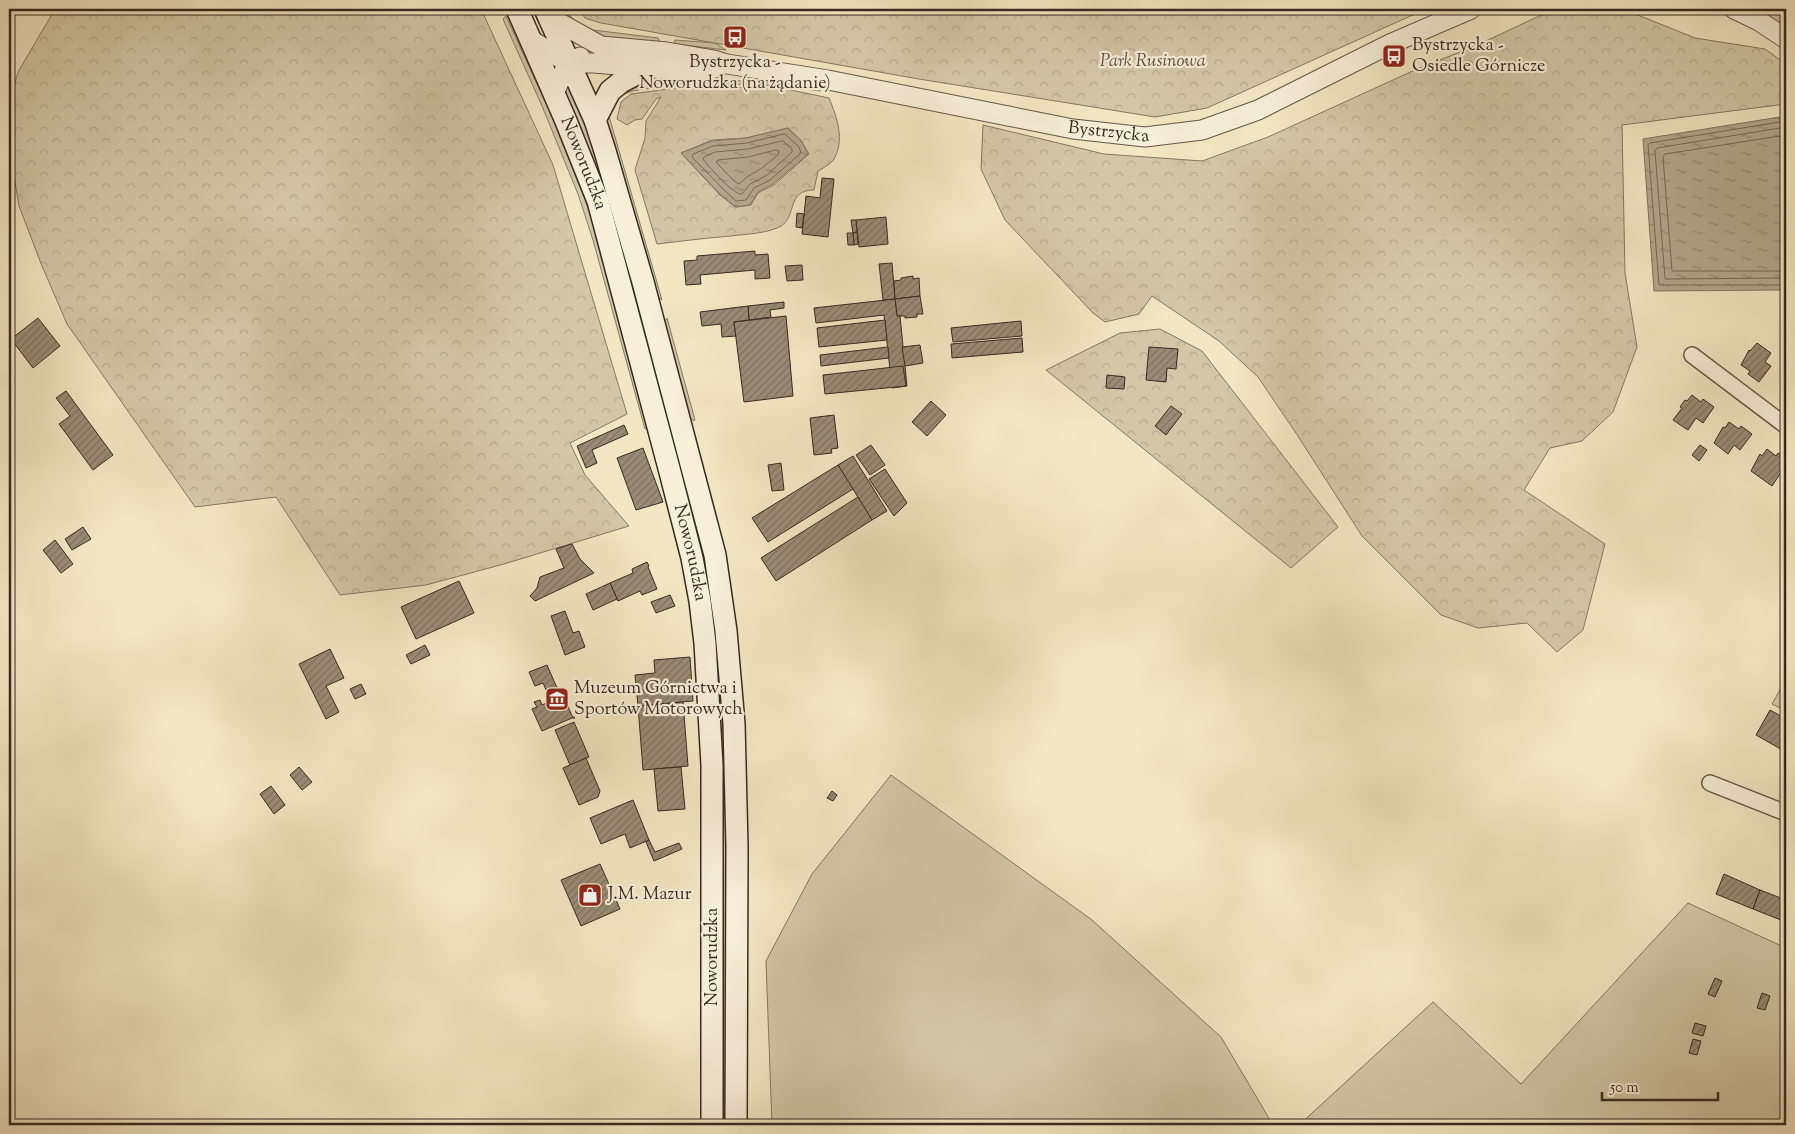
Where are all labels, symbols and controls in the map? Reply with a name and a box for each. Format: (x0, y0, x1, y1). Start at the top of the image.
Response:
bus stop icon: Bystrzycka - Noworudzka (na żądanie) (722, 24, 748, 50)
place label: Bystrzycka - Osiedle Górnicze (1412, 33, 1545, 80)
bus stop icon: Bystrzycka - Osiedle Górnicze (1381, 43, 1407, 69)
park label: Park Rusinowa (1100, 49, 1206, 75)
place label: Bystrzycka - Noworudzka (na żądanie) (639, 50, 831, 97)
street label: Noworudzka (553, 113, 613, 213)
street label: Bystrzycka (1066, 116, 1151, 150)
street label: Noworudzka (666, 502, 713, 603)
place label: Muzeum Górnictwa i Sportów Motorowych (574, 676, 743, 723)
museum icon: Muzeum Górnictwa i Sportów Motorowych (544, 686, 570, 712)
shop icon: J.M. Mazur (577, 882, 603, 908)
place label: J.M. Mazur (607, 882, 692, 908)
street label: Noworudzka (700, 908, 726, 1006)
scale bar (1602, 1069, 1719, 1101)
text: 50 m (1609, 1078, 1639, 1099)

